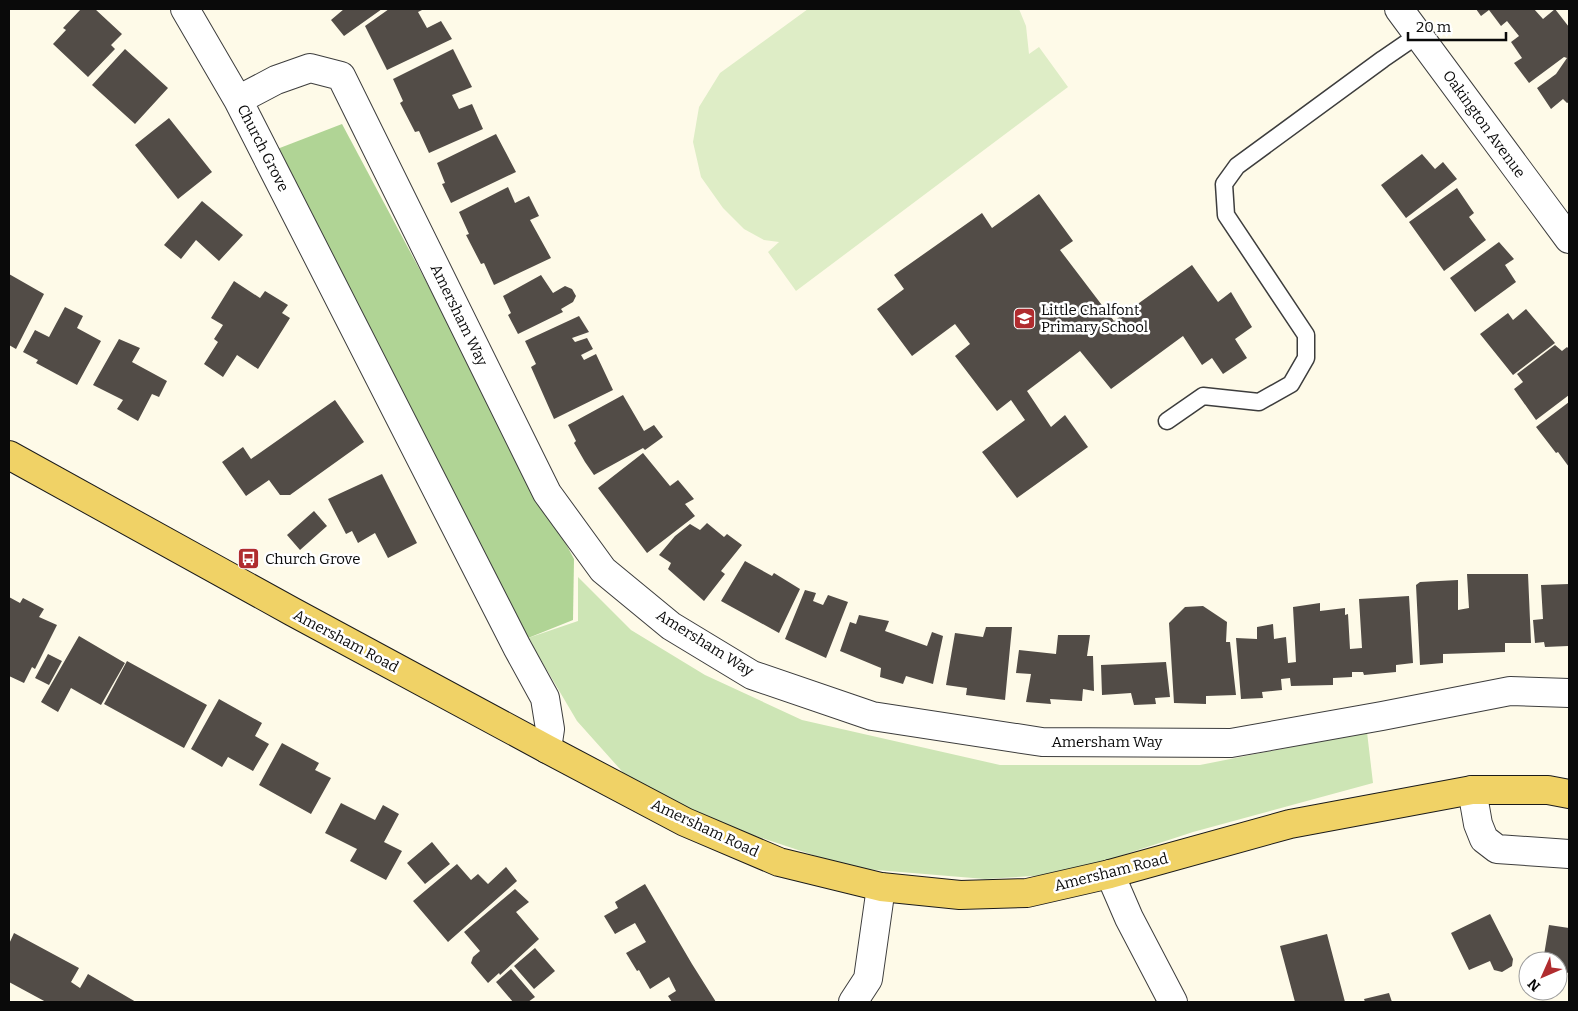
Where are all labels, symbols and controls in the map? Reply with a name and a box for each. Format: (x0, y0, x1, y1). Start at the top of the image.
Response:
scale bar (1408, 10, 1506, 42)
text: 20 m (1416, 18, 1452, 36)
street label: Oakington Avenue (1439, 67, 1529, 181)
street label: Church Grove (233, 101, 293, 195)
street label: Amersham Way (427, 261, 491, 369)
place label: Little Chalfont Primary School (1041, 301, 1148, 336)
school or university icon: Little Chalfont Primary School (1013, 307, 1037, 331)
bus stop icon: Church Grove (237, 547, 261, 571)
place label: Church Grove (265, 550, 360, 568)
street label: Amersham Road (290, 606, 402, 676)
street label: Amersham Way (653, 606, 757, 680)
street label: Amersham Way (1051, 733, 1163, 751)
street label: Amersham Road (648, 795, 762, 861)
street label: Amersham Road (1052, 849, 1170, 895)
north arrow (1518, 951, 1568, 1001)
text: N (1524, 975, 1544, 995)

